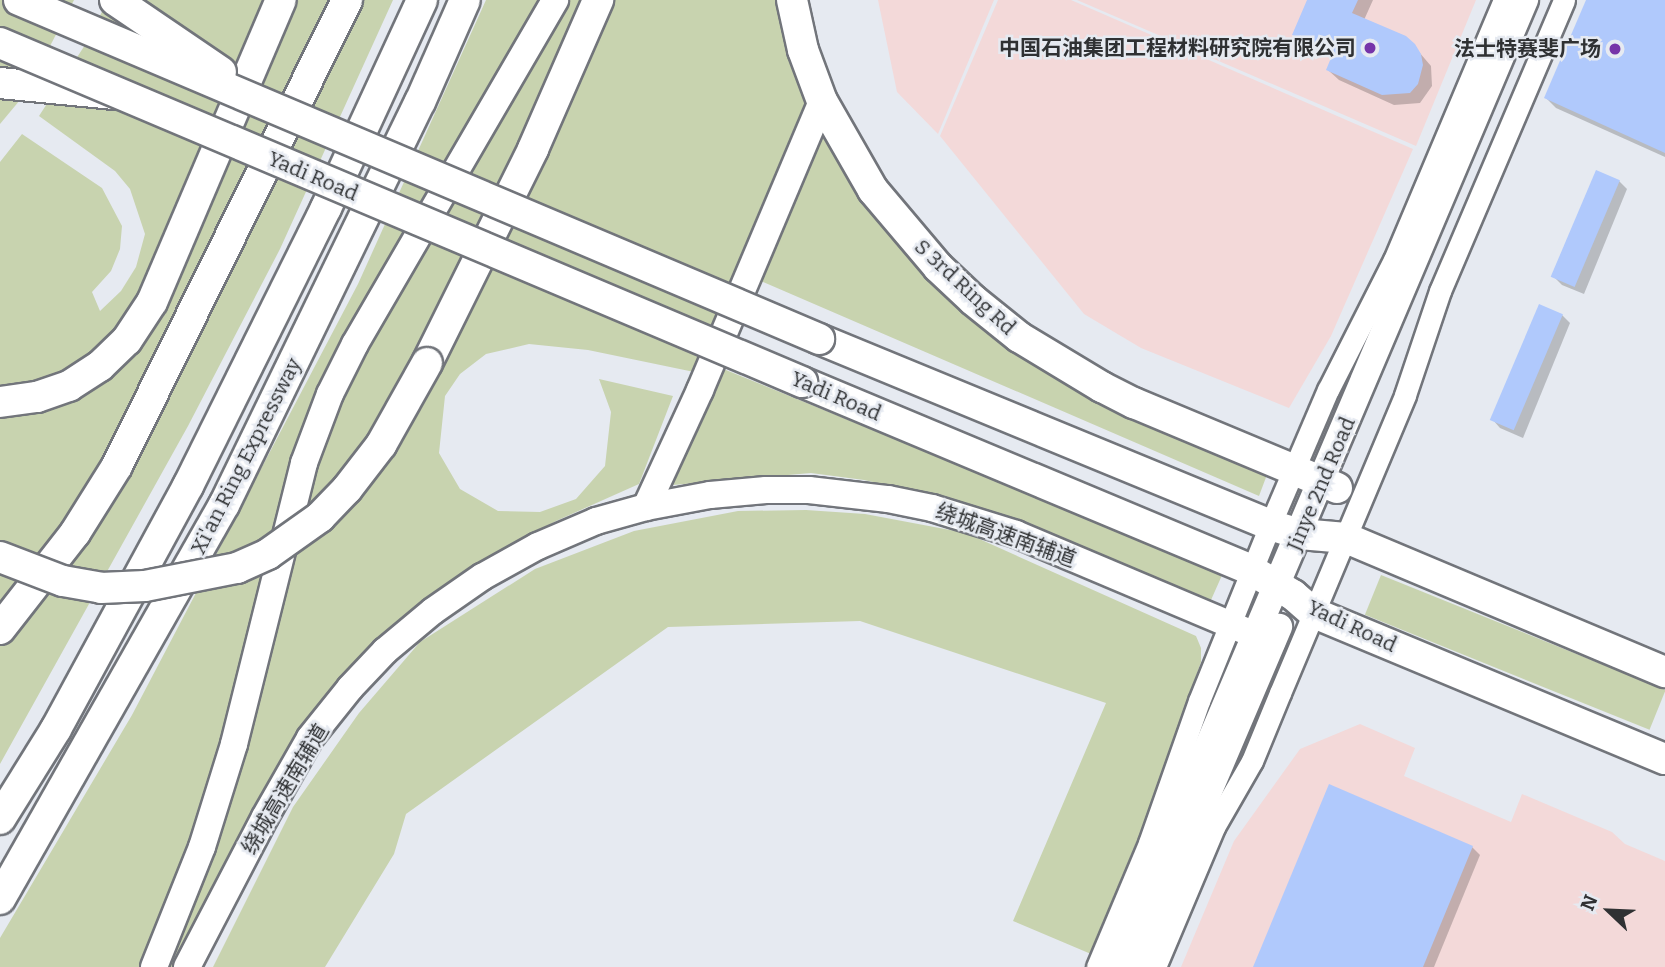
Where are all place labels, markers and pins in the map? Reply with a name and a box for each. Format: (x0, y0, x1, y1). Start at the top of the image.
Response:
place label: 中国石油集团工程材料研究院有限公司 (999, 35, 1356, 61)
place label: 法士特赛斐广场 (1454, 36, 1601, 62)
marker: 中国石油集团工程材料研究院有限公司 (1362, 40, 1378, 56)
marker: 法士特赛斐广场 (1607, 41, 1623, 57)

